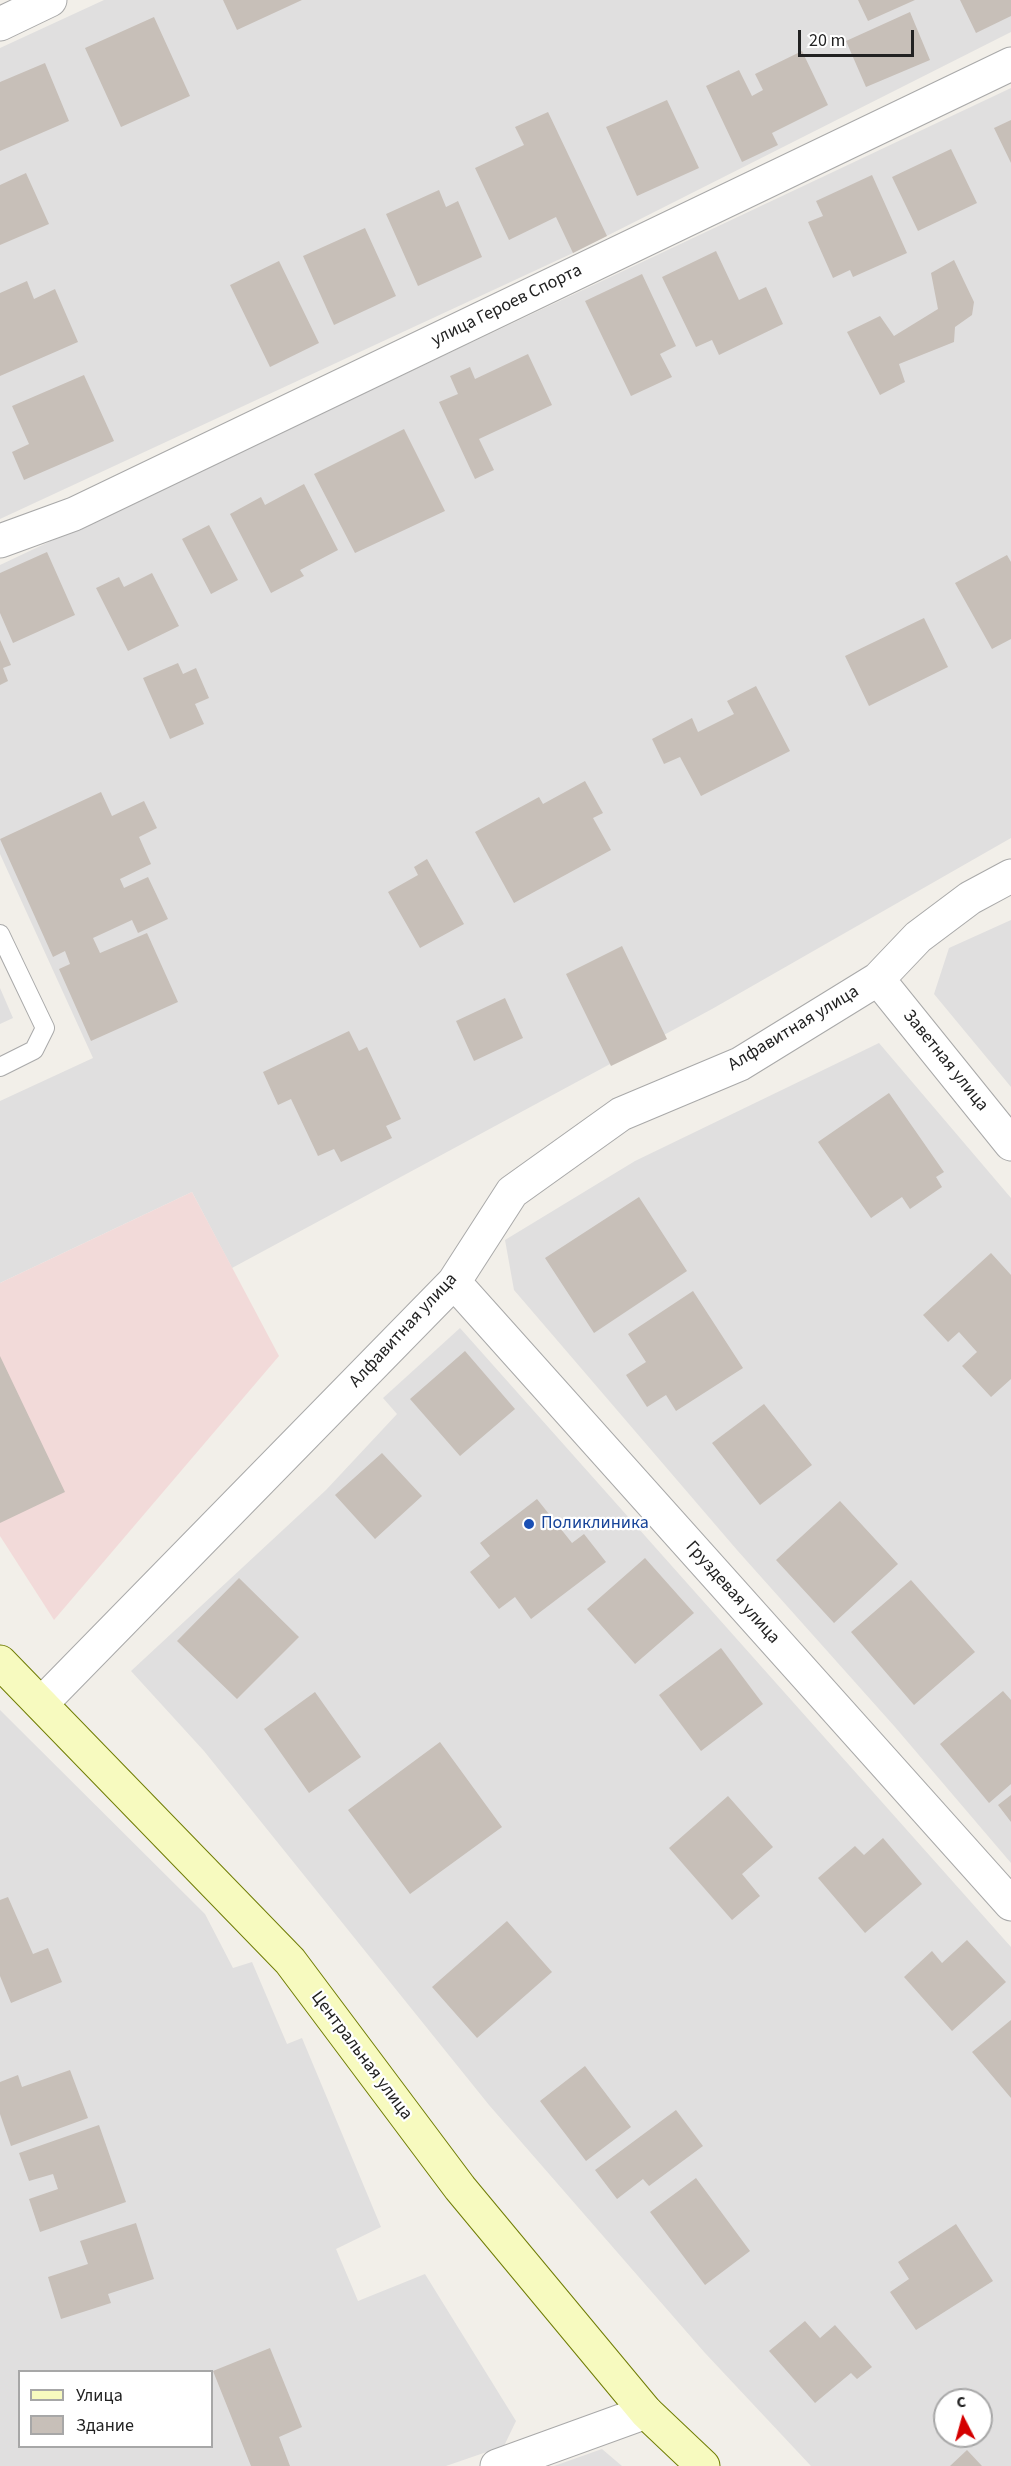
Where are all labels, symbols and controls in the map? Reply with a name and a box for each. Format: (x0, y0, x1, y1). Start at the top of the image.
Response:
scale bar (801, 18, 916, 56)
text: 20 m (809, 28, 845, 53)
street label: улица Героев Спорта (428, 260, 586, 352)
street label: Алфавитная улица (725, 981, 863, 1077)
street label: Заветная улица (897, 1006, 993, 1116)
street label: Алфавитная улица (345, 1269, 463, 1393)
place label: Поликлиника (541, 1513, 649, 1535)
marker: Поликлиника (522, 1517, 536, 1531)
street label: Груздевая улица (680, 1537, 784, 1649)
street label: Центральная улица (306, 1987, 416, 2125)
legend (18, 2370, 213, 2448)
text: Улица (76, 2383, 123, 2408)
north arrow (933, 2388, 993, 2448)
text: С (956, 2391, 967, 2414)
text: Здание (76, 2413, 134, 2438)

